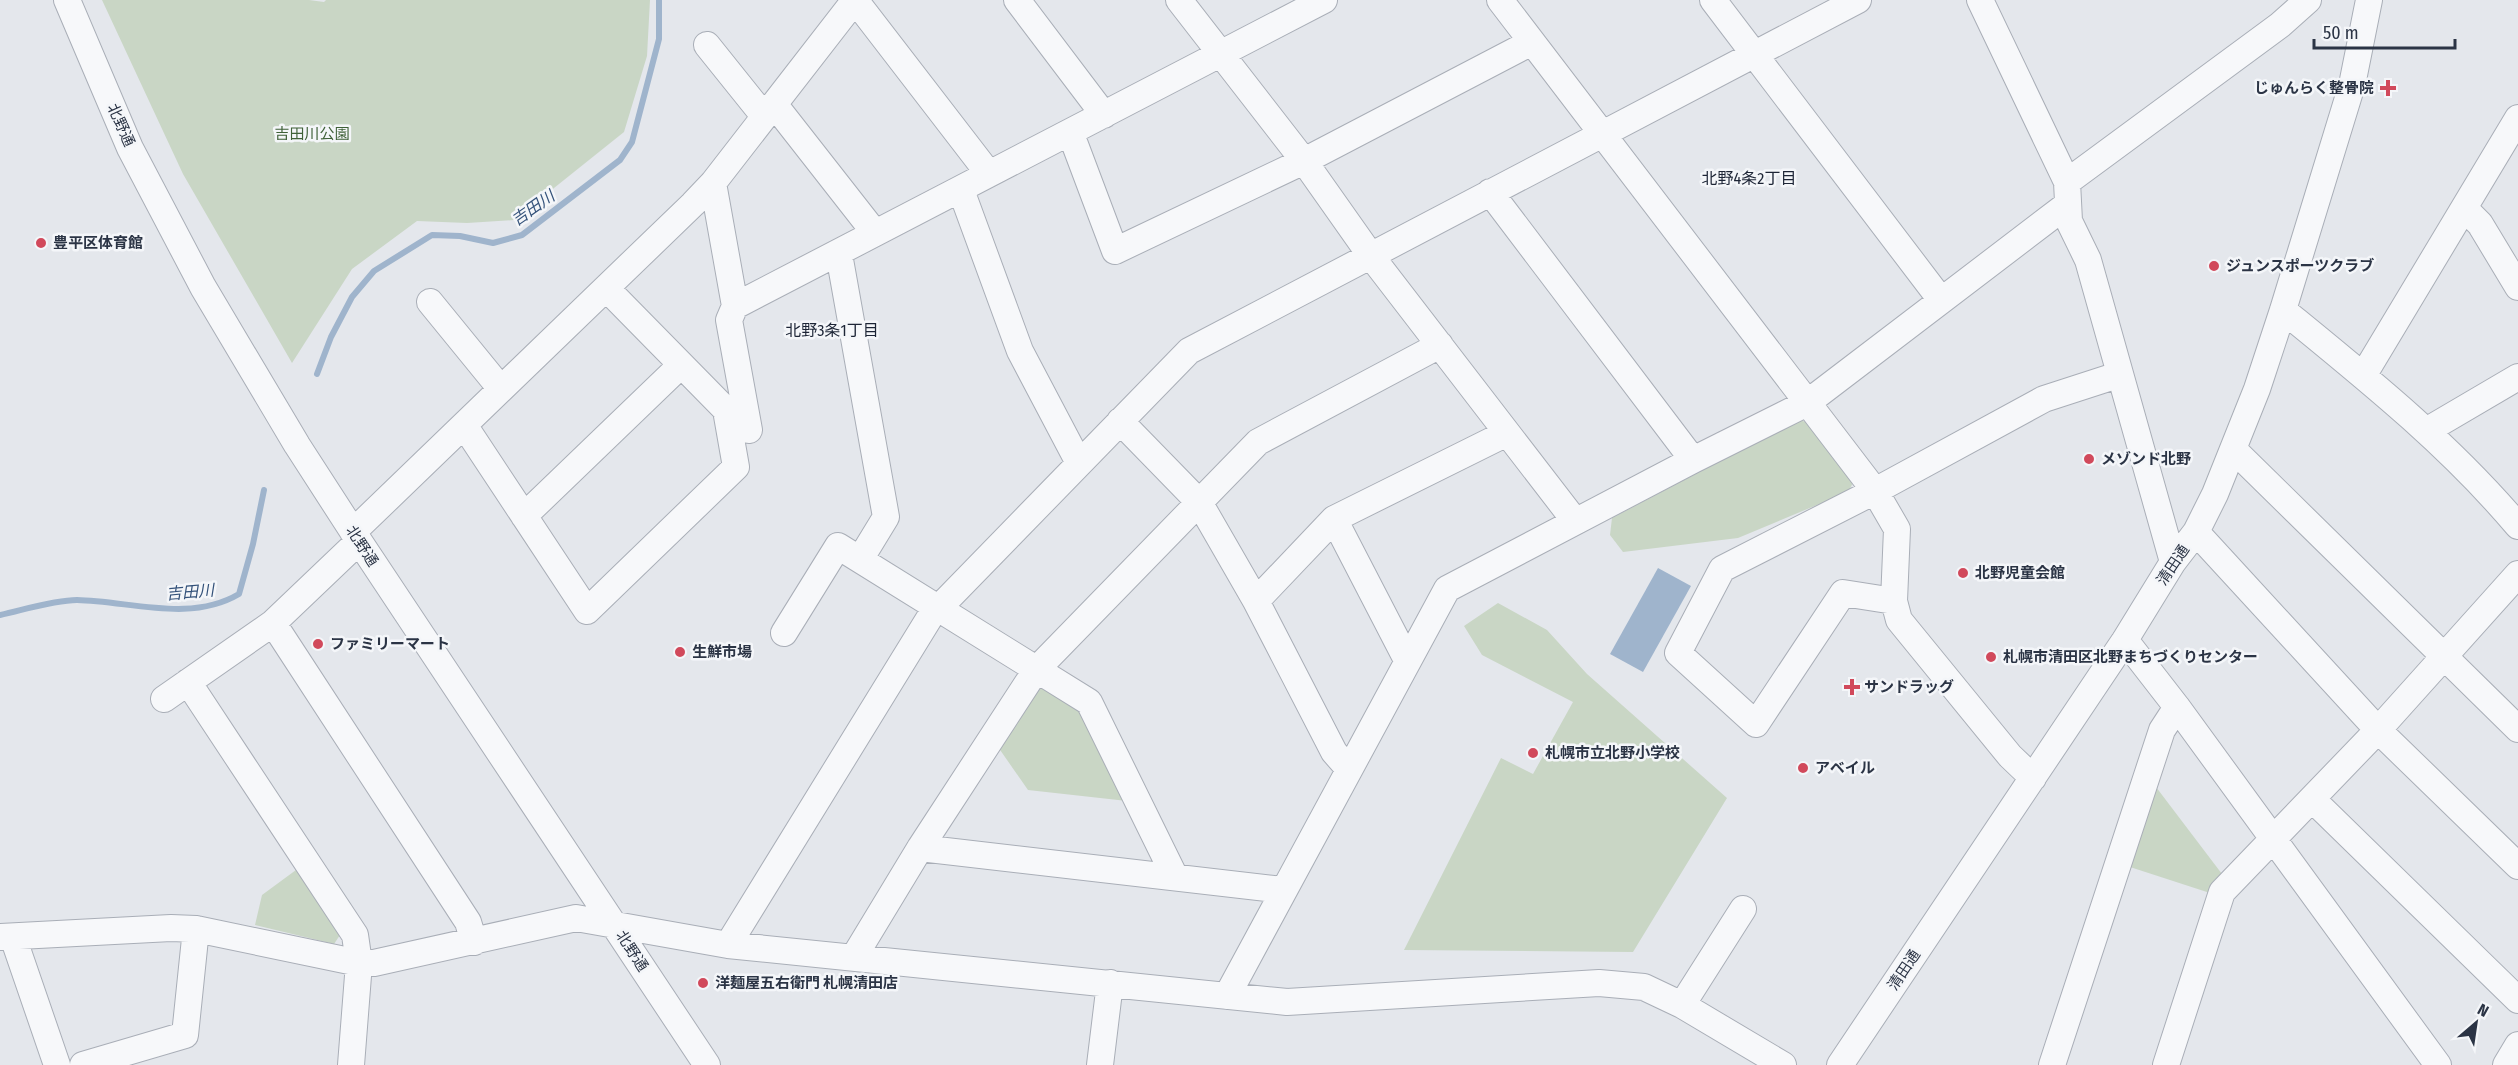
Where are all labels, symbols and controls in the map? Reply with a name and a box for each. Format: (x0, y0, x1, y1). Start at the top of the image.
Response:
scale bar (2314, 12, 2455, 50)
text: 50 m (2323, 22, 2359, 44)
place label: じゅんらく整骨院 (2254, 79, 2374, 97)
marker: じゅんらく整骨院 (2379, 79, 2397, 97)
street label: 北野通 (104, 101, 138, 149)
park label: 吉田川公園 (274, 125, 350, 143)
district label: 北野4条2丁目 (1702, 169, 1796, 188)
water label: 吉田川 (508, 185, 560, 230)
place label: 豊平区体育館 (53, 234, 143, 252)
marker: 豊平区体育館 (34, 236, 48, 250)
place label: ジュンスポーツクラブ (2226, 257, 2374, 275)
marker: ジュンスポーツクラブ (2207, 259, 2221, 273)
district label: 北野3条1丁目 (785, 321, 879, 340)
place label: メゾンド北野 (2101, 450, 2191, 468)
marker: メゾンド北野 (2082, 452, 2096, 466)
street label: 北野通 (342, 522, 382, 570)
street label: 清田通 (2153, 541, 2193, 589)
place label: 北野児童会館 (1975, 564, 2065, 582)
marker: 北野児童会館 (1956, 566, 1970, 580)
water label: 吉田川 (165, 580, 217, 604)
place label: ファミリーマート (330, 635, 450, 653)
marker: ファミリーマート (311, 637, 325, 651)
place label: 生鮮市場 (692, 643, 752, 661)
marker: 生鮮市場 (673, 645, 687, 659)
place label: 札幌市清田区北野まちづくりセンター (2003, 648, 2258, 666)
marker: 札幌市清田区北野まちづくりセンター (1984, 650, 1998, 664)
place label: サンドラッグ (1864, 678, 1954, 696)
marker: サンドラッグ (1845, 680, 1859, 694)
place label: 札幌市立北野小学校 (1545, 744, 1680, 762)
marker: 札幌市立北野小学校 (1526, 746, 1540, 760)
place label: アベイル (1815, 759, 1875, 777)
marker: アベイル (1796, 761, 1810, 775)
street label: 北野通 (612, 927, 652, 975)
street label: 清田通 (1884, 946, 1924, 994)
place label: 洋麺屋五右衛門 札幌清田店 (715, 974, 898, 992)
marker: 洋麺屋五右衛門 札幌清田店 (696, 976, 710, 990)
north arrow (2446, 993, 2506, 1053)
text: N (2474, 1000, 2492, 1021)

